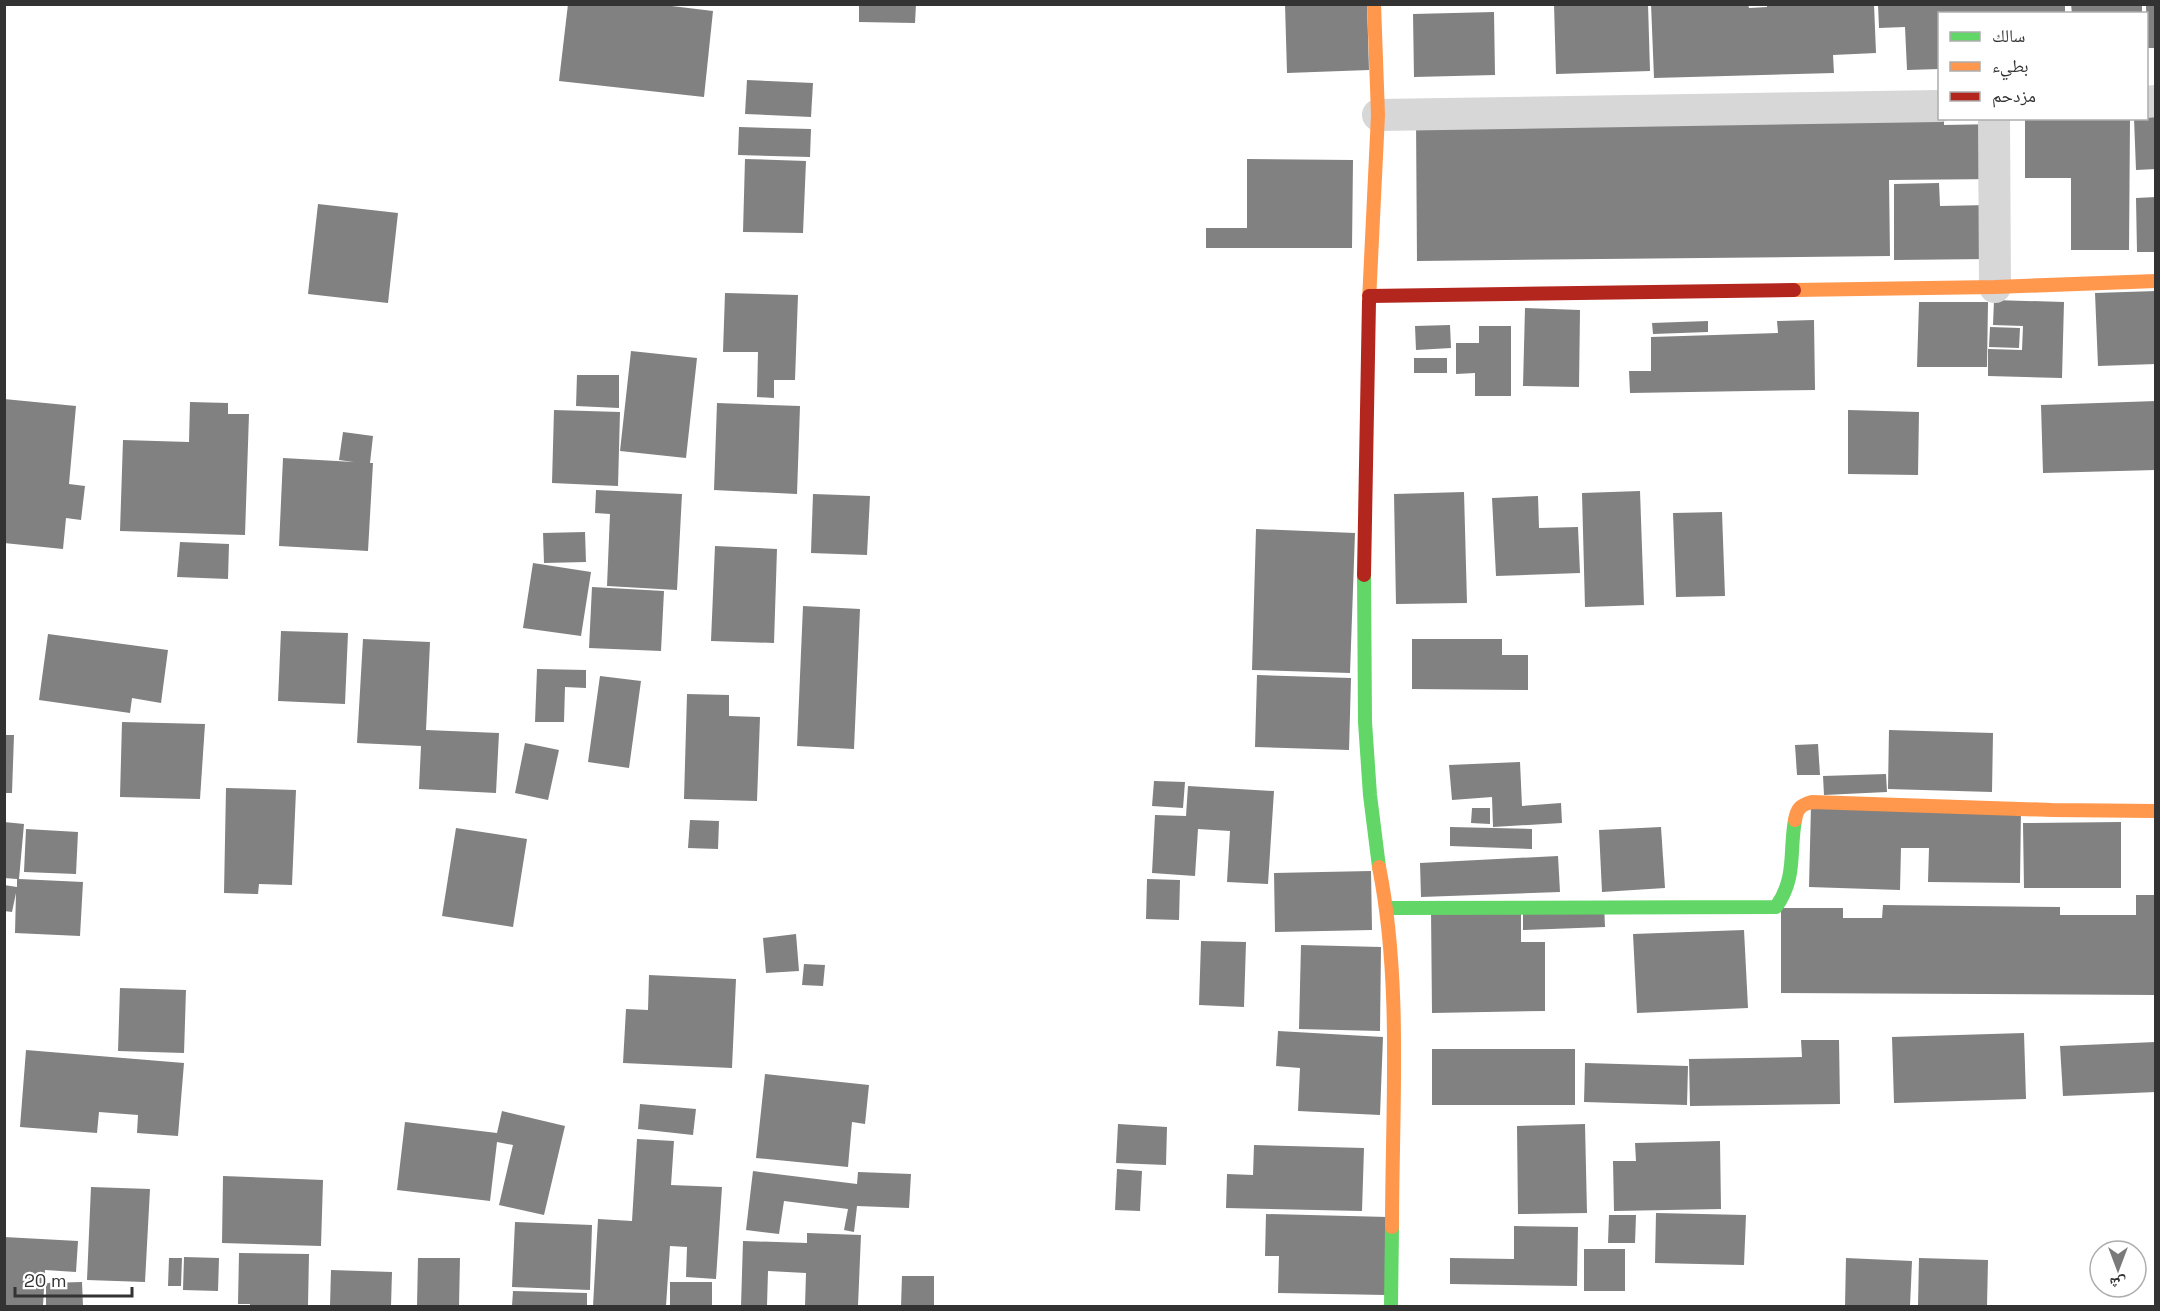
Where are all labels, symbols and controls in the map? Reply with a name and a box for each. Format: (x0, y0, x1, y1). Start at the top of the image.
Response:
legend (1938, 12, 2148, 120)
text: سالك (1992, 24, 2025, 47)
text: بطيء (1992, 54, 2029, 81)
text: مزدحم (1992, 84, 2036, 108)
north arrow (2088, 1239, 2148, 1299)
scale bar (15, 1260, 132, 1298)
text: 20 m (24, 1269, 67, 1292)
text: ش (2109, 1273, 2126, 1294)

